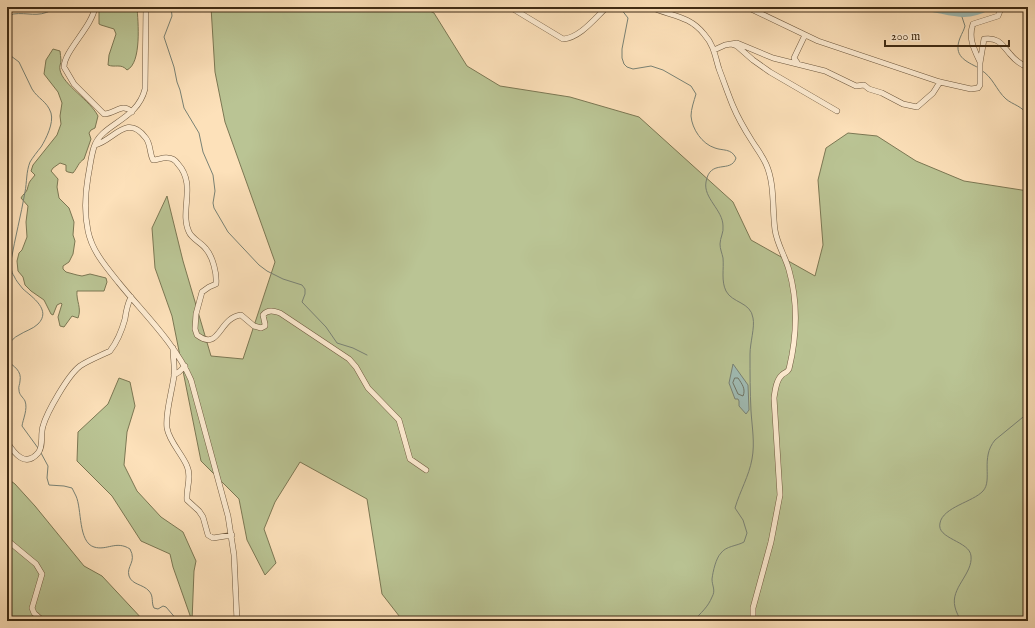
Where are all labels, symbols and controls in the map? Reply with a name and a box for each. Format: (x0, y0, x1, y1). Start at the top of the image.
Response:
scale bar (885, 22, 1009, 48)
text: 200 m (891, 29, 920, 44)

